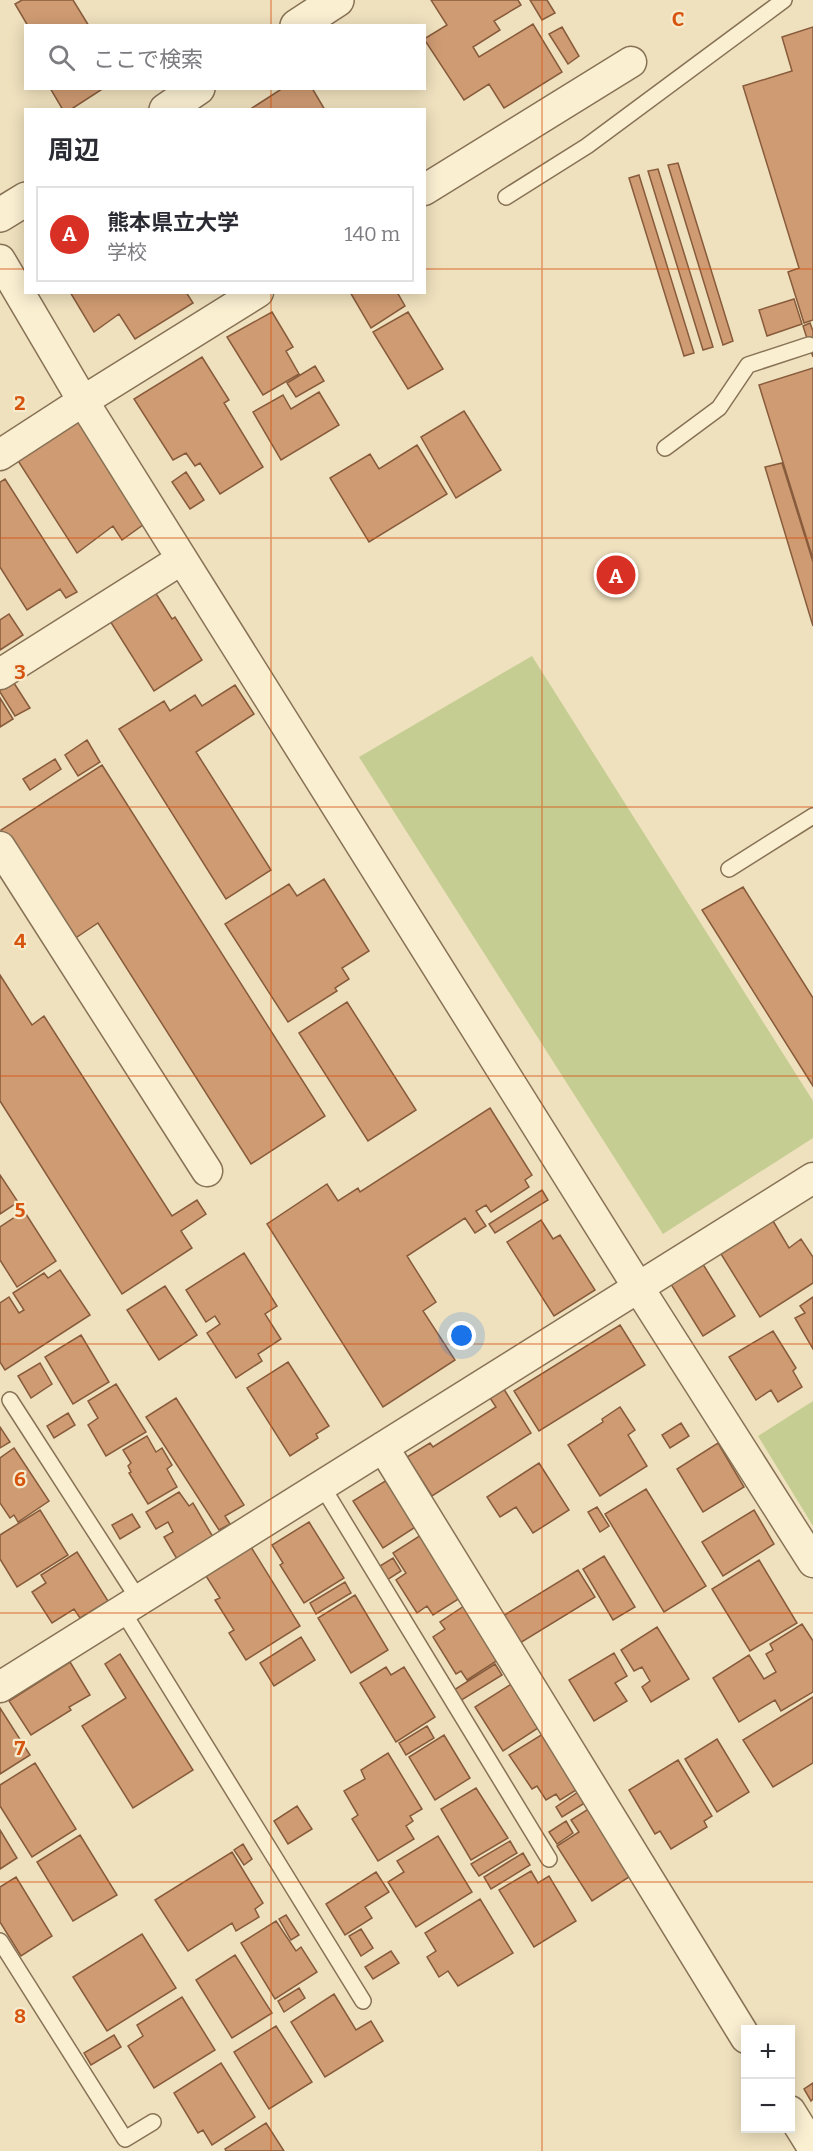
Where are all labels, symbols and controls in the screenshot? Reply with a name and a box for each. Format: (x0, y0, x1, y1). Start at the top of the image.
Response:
text: C (672, 7, 684, 31)
search box (24, 24, 426, 90)
icon: search (45, 41, 78, 74)
text: ここで検索 (93, 46, 203, 73)
text: 周辺 (48, 135, 100, 166)
text: 熊本県立大学 (107, 209, 239, 236)
text: A (62, 222, 77, 246)
text: 140 m (344, 222, 400, 246)
text: 学校 (107, 240, 147, 264)
text: 2 (14, 391, 26, 415)
pin: A (596, 552, 636, 598)
text: 3 (14, 660, 26, 684)
text: 4 (14, 929, 26, 953)
text: 5 (15, 1198, 26, 1222)
your location (447, 1321, 476, 1350)
text: 6 (14, 1467, 26, 1491)
text: 7 (15, 1736, 26, 1760)
text: 8 (14, 2004, 26, 2028)
map controls (741, 2025, 795, 2133)
button: + (741, 2025, 795, 2079)
button: − (741, 2079, 795, 2133)

